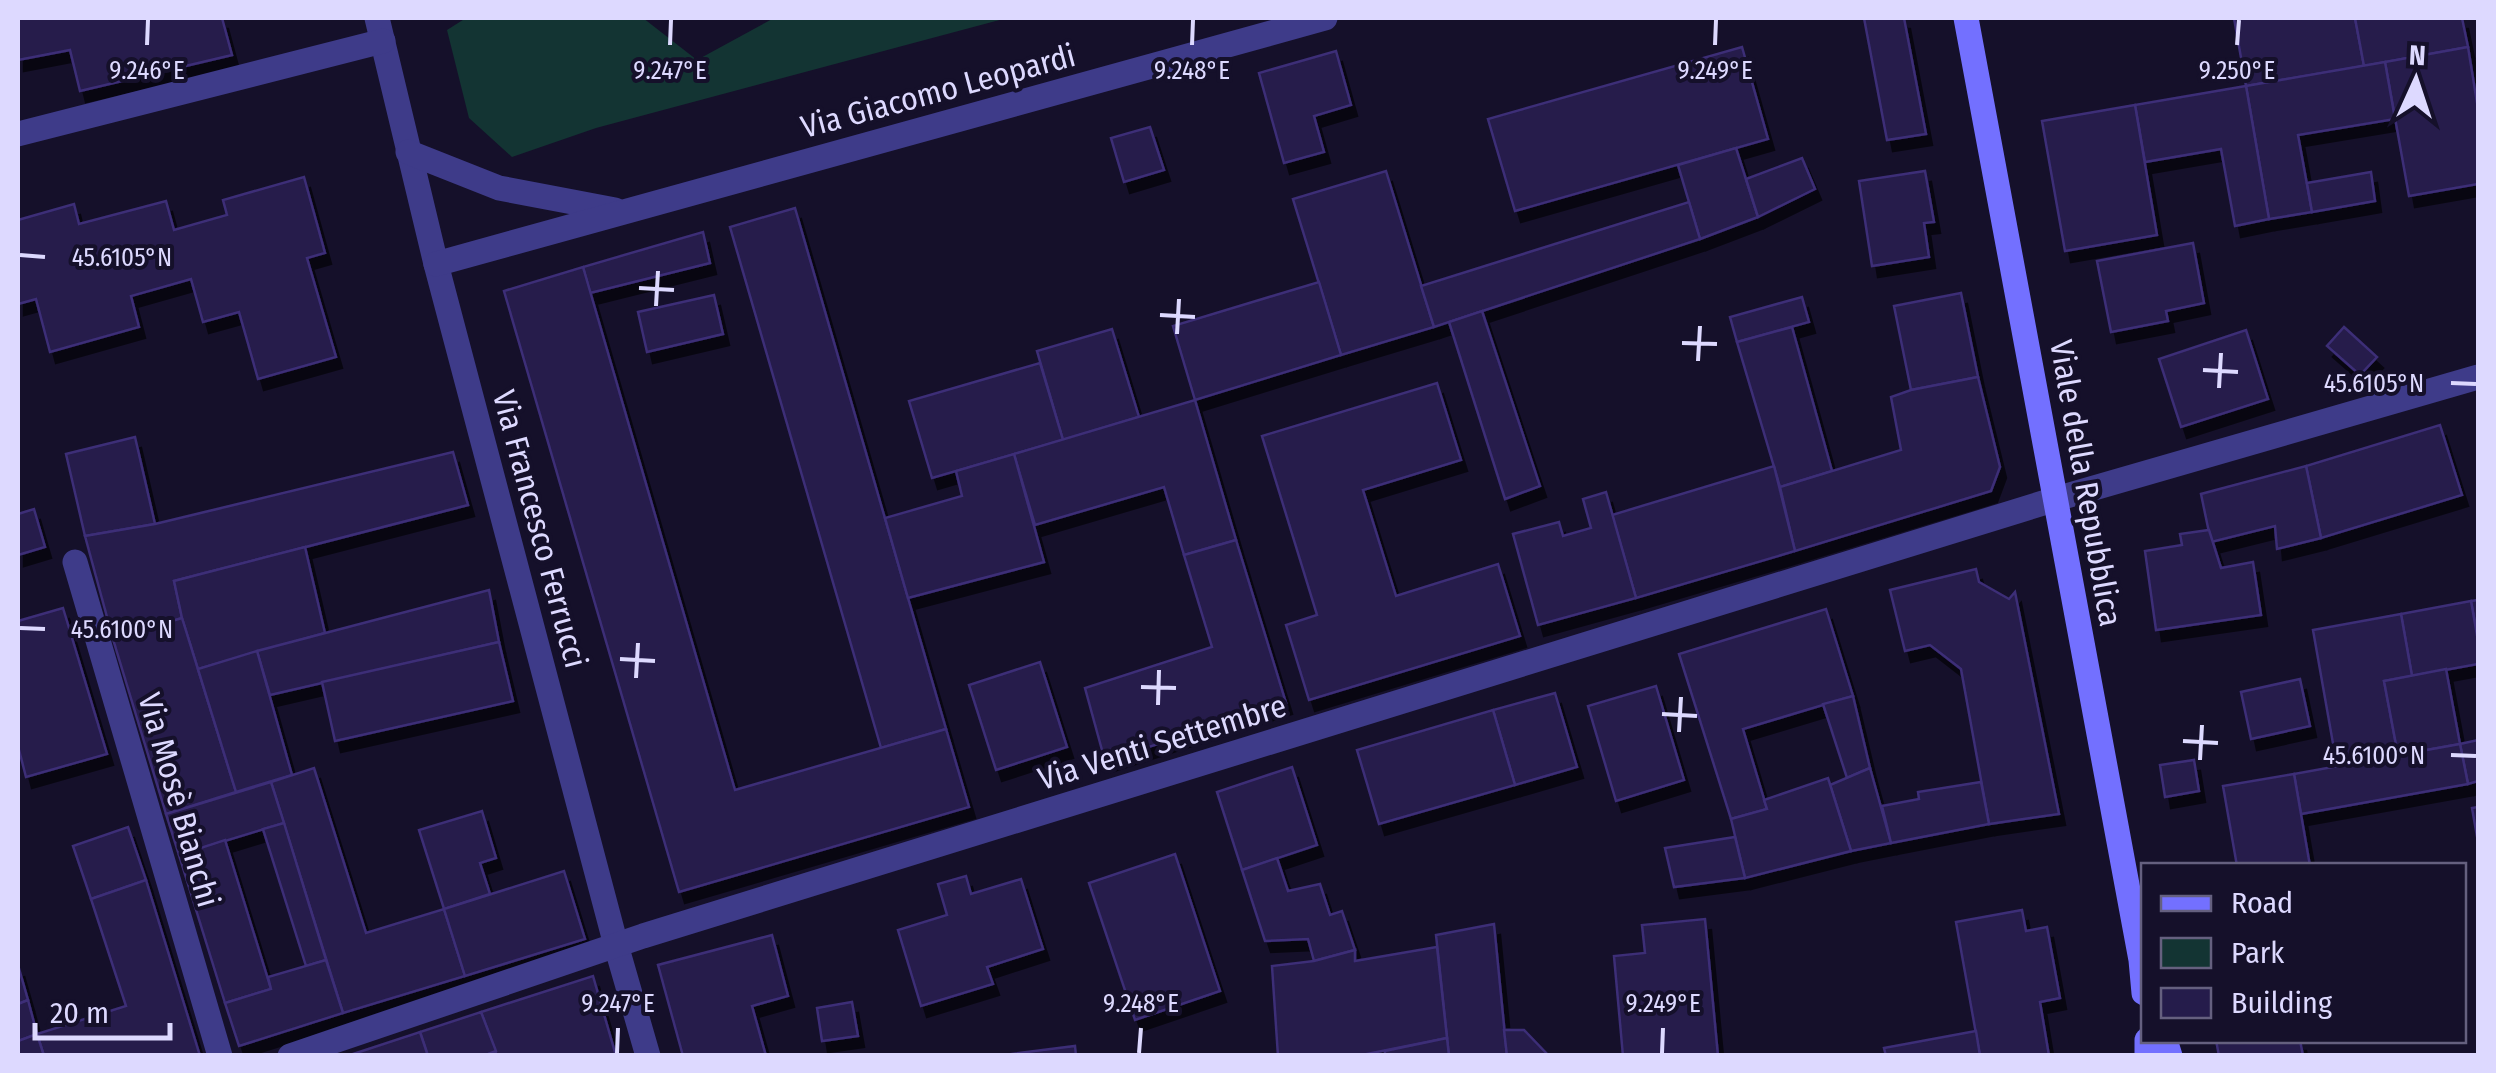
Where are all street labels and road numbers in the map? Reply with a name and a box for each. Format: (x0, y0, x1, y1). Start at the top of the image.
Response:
street label: Via Giacomo Leopardi (797, 36, 1079, 146)
street label: Viale della Repubblica (2042, 337, 2130, 629)
street label: Via Francesco Ferrucci (485, 386, 595, 672)
street label: Via Venti Settembre (1033, 686, 1291, 798)
street label: Via Mosè Bianchi (130, 689, 228, 911)

